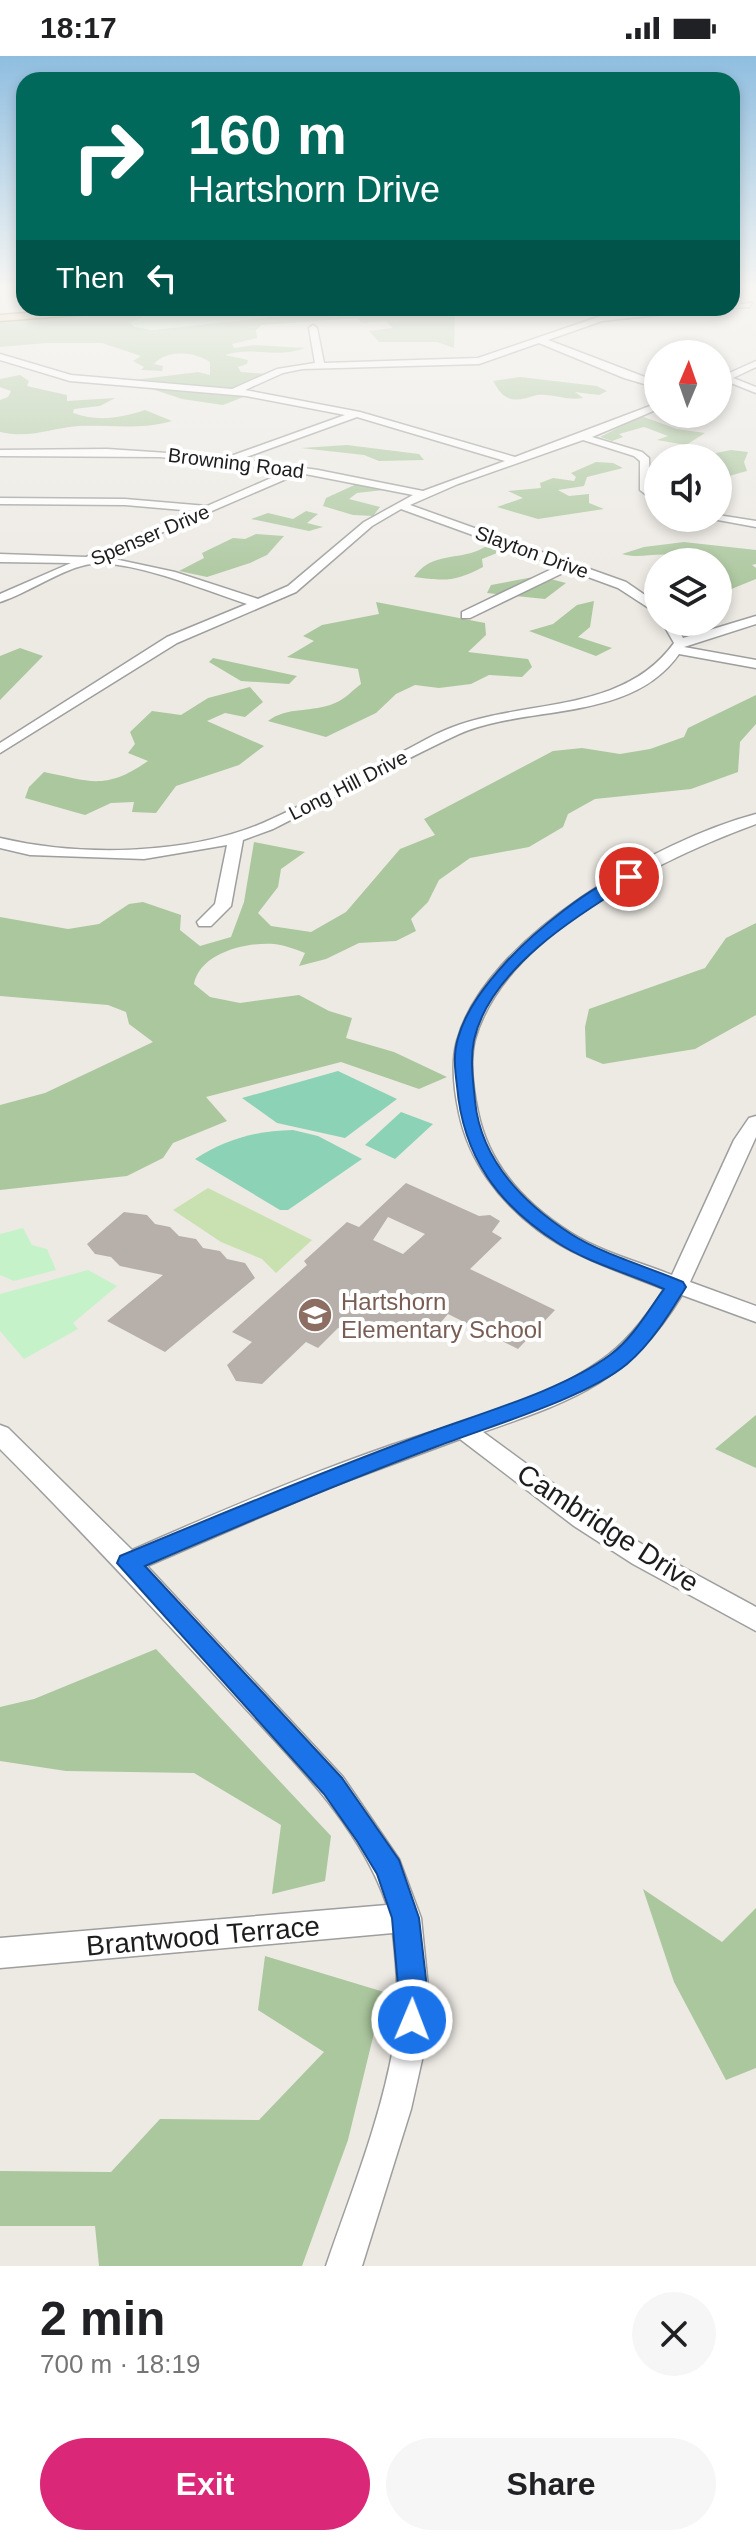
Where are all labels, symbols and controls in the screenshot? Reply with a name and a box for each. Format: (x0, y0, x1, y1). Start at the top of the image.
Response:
text: 18:17 (40, 11, 117, 44)
text: 160 m (188, 103, 347, 166)
icon: right (56, 104, 160, 208)
text: Hartshorn Drive (188, 169, 440, 210)
icon: left (140, 256, 184, 300)
text: Then (56, 261, 124, 294)
north arrow (644, 340, 732, 428)
map controls (644, 340, 732, 636)
street label: Browning Road (167, 444, 305, 482)
button: sound (644, 444, 732, 532)
street label: Spenser Drive (87, 500, 213, 570)
street label: Slayton Drive (472, 521, 592, 583)
button: layers (644, 548, 732, 636)
street label: Long Hill Drive (285, 746, 411, 824)
pin (595, 843, 663, 911)
icon: arrive (607, 855, 651, 899)
place label: Hartshorn Elementary School (341, 1288, 542, 1343)
school or university icon: Hartshorn Elementary School (296, 1296, 334, 1334)
street label: Cambridge Drive (511, 1458, 705, 1598)
street label: Brantwood Terrace (85, 1910, 321, 1962)
position arrow (370, 1978, 454, 2062)
text: 2 min (40, 2292, 165, 2345)
button: close (632, 2292, 716, 2376)
text: 700 m · 18:19 (40, 2349, 200, 2379)
button: Exit (40, 2438, 370, 2530)
button: Share (386, 2438, 716, 2530)

